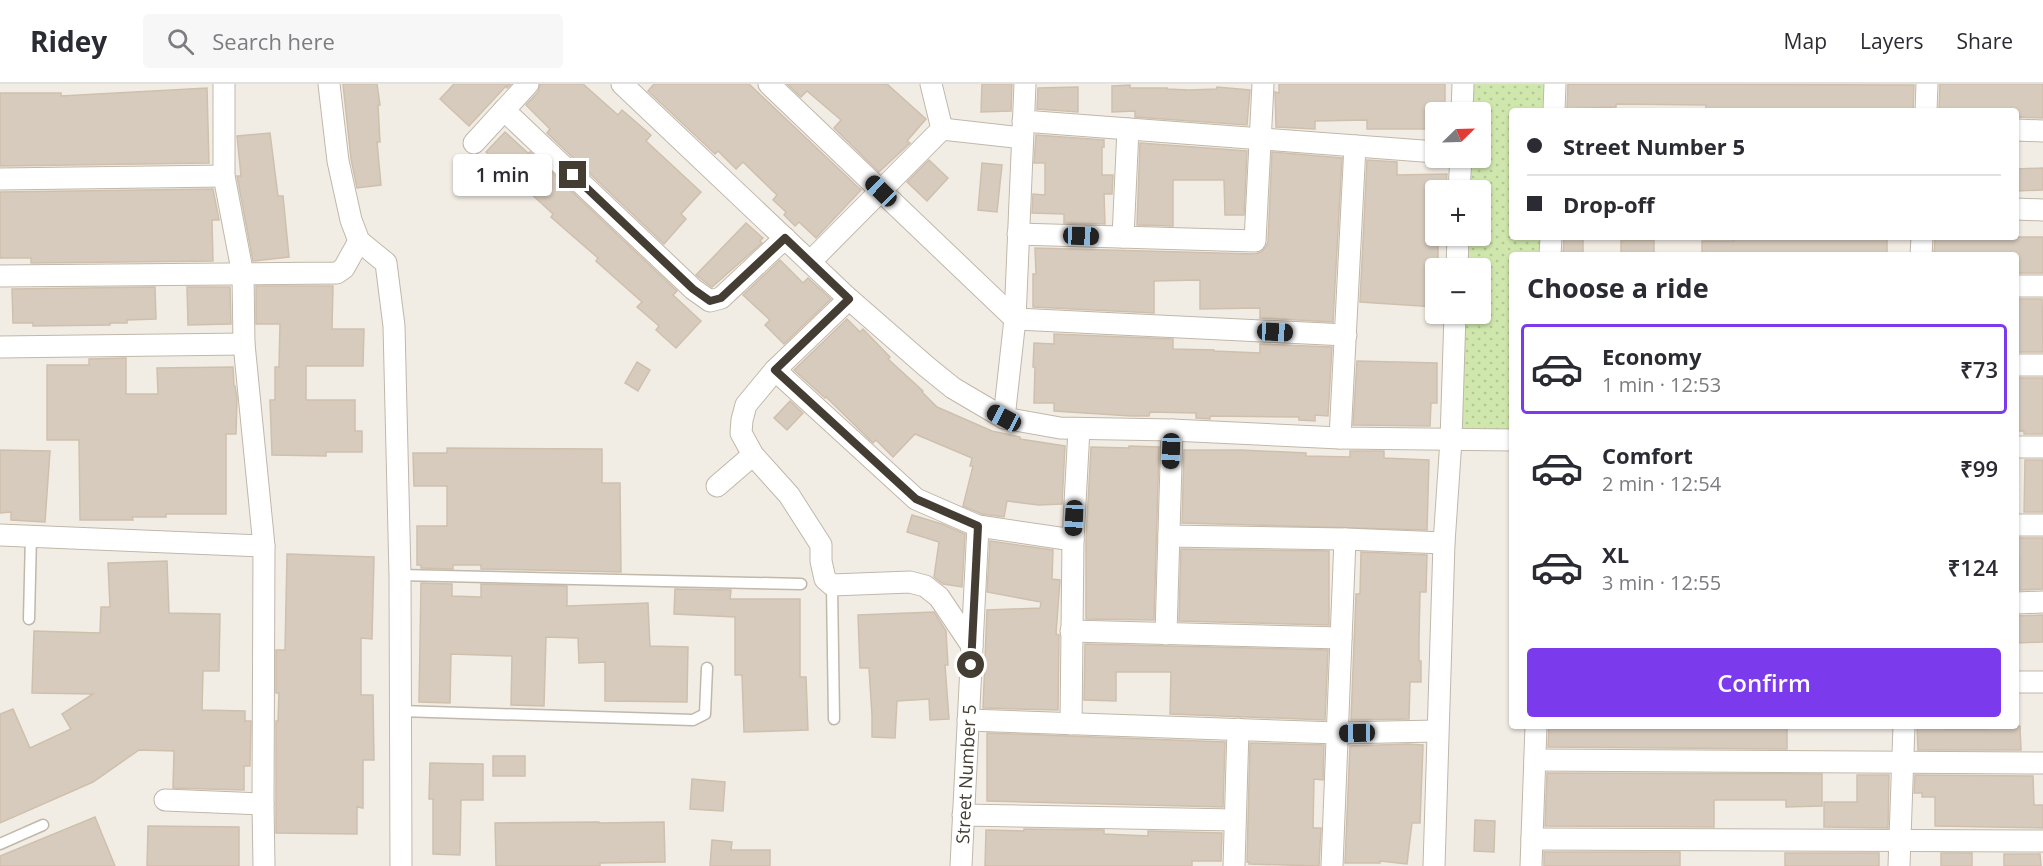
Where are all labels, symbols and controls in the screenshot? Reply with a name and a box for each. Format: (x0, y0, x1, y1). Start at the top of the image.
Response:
search box (143, 14, 563, 68)
text: Ridey (30, 22, 107, 60)
icon: search (164, 25, 197, 58)
text: Search here (212, 26, 335, 56)
text: Map (1784, 27, 1827, 55)
text: Layers (1860, 27, 1924, 55)
text: Share (1957, 27, 2013, 55)
north arrow (1425, 102, 1491, 168)
map controls (1425, 102, 1491, 324)
text: Street Number 5 (1563, 131, 1745, 161)
callout: 1 min (453, 154, 552, 196)
text: 1 min (476, 161, 530, 188)
route end (559, 161, 586, 188)
car (862, 172, 900, 210)
button: + (1425, 180, 1491, 246)
text: Drop-off (1563, 189, 1655, 219)
car (1063, 226, 1099, 246)
button: − (1425, 258, 1491, 324)
text: Choose a ride (1527, 269, 1709, 306)
car (1257, 322, 1293, 342)
text: Economy (1602, 341, 1701, 371)
icon: car (1530, 342, 1584, 396)
text: ₹73 (1960, 354, 1998, 384)
text: 1 min · 12:53 (1602, 371, 1721, 398)
car (984, 402, 1024, 434)
car (1161, 433, 1181, 469)
text: Comfort (1602, 440, 1693, 470)
icon: car (1530, 441, 1584, 495)
text: ₹99 (1960, 453, 1998, 483)
text: 2 min · 12:54 (1602, 470, 1721, 497)
car (1064, 500, 1084, 536)
text: XL (1602, 539, 1629, 569)
icon: car (1530, 540, 1584, 594)
text: ₹124 (1948, 552, 1998, 582)
text: 3 min · 12:55 (1602, 569, 1721, 596)
button: Confirm (1527, 648, 2001, 717)
route start (957, 651, 984, 678)
street label: Street Number 5 (950, 704, 981, 844)
car (1339, 724, 1375, 742)

